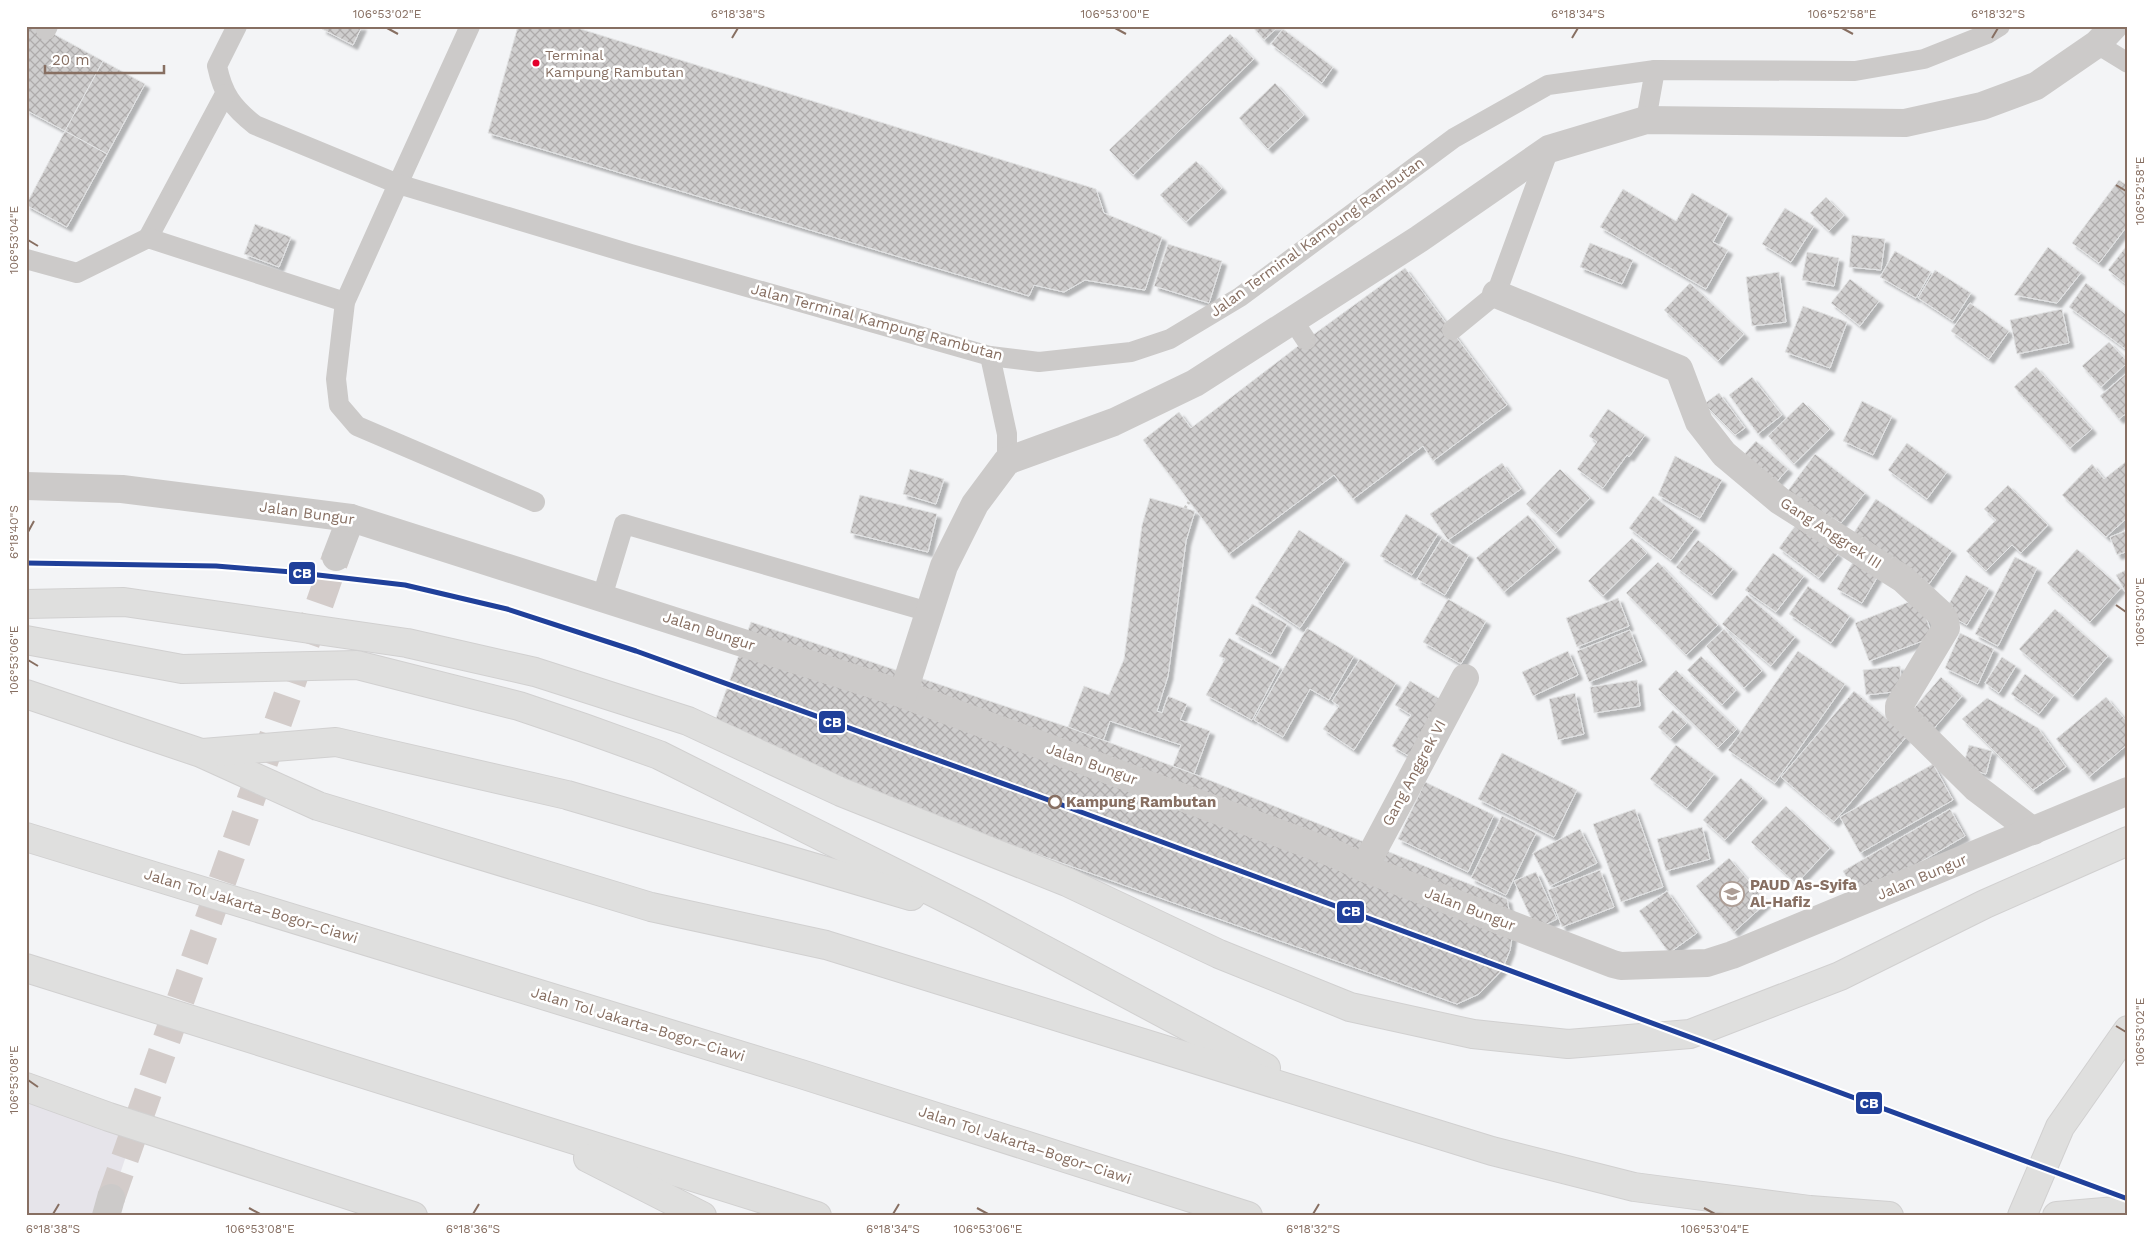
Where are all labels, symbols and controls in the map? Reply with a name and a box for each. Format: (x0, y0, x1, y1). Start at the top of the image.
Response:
text: 106°53'02"E (353, 7, 422, 21)
text: 6°18'38"S (711, 7, 765, 21)
text: 106°53'00"E (1080, 7, 1150, 21)
text: 6°18'34"S (1551, 7, 1605, 21)
text: 106°52'58"E (1808, 7, 1877, 21)
text: 6°18'32"S (1971, 7, 2025, 21)
scale bar (45, 42, 164, 74)
place label: Terminal Kampung Rambutan (545, 47, 684, 80)
text: 20 m (52, 51, 90, 69)
marker: Terminal Kampung Rambutan (531, 58, 541, 68)
street label: Jalan Terminal Kampung Rambutan (1206, 153, 1428, 321)
text: 106°52'58"E (2133, 156, 2147, 225)
text: 106°53'04"E (7, 205, 21, 274)
street label: Jalan Terminal Kampung Rambutan (749, 280, 1005, 364)
street label: Gang Anggrek III (1777, 493, 1885, 573)
street label: Jalan Bungur (258, 497, 356, 529)
text: 6°18'40"S (7, 505, 21, 559)
line badge: CB (288, 561, 316, 585)
text: CB (292, 565, 312, 581)
text: 106°53'00"E (2133, 577, 2147, 647)
street label: Jalan Bungur (661, 608, 757, 654)
text: 106°53'06"E (7, 625, 21, 695)
line badge: CB (818, 710, 846, 734)
text: CB (822, 714, 842, 730)
street label: Gang Anggrek VI (1378, 717, 1450, 829)
street label: Jalan Bungur (1044, 739, 1140, 789)
place label: Kampung Rambutan (1066, 793, 1216, 811)
marker: Kampung Rambutan (1048, 795, 1062, 809)
street label: Jalan Bungur (1874, 850, 1970, 904)
street label: Jalan Tol Jakarta–Bogor–Ciawi (142, 865, 360, 947)
place label: PAUD As-Syifa Al-Hafiz (1750, 876, 1857, 911)
school or university icon: PAUD As-Syifa Al-Hafiz (1719, 881, 1745, 907)
street label: Jalan Bungur (1422, 883, 1518, 935)
line badge: CB (1336, 900, 1365, 924)
text: CB (1341, 903, 1361, 919)
street label: Jalan Tol Jakarta–Bogor–Ciawi (529, 983, 747, 1065)
text: 106°53'02"E (2133, 997, 2147, 1066)
text: 106°53'08"E (7, 1045, 21, 1115)
line badge: CB (1855, 1091, 1883, 1115)
text: CB (1859, 1095, 1879, 1111)
street label: Jalan Tol Jakarta–Bogor–Ciawi (916, 1102, 1134, 1188)
text: 6°18'38"S (26, 1222, 80, 1236)
text: 106°53'08"E (225, 1222, 295, 1236)
text: 6°18'36"S (446, 1222, 500, 1236)
text: 6°18'34"S (866, 1222, 920, 1236)
text: 106°53'06"E (953, 1222, 1023, 1236)
text: 6°18'32"S (1286, 1222, 1340, 1236)
text: 106°53'04"E (1681, 1222, 1750, 1236)

